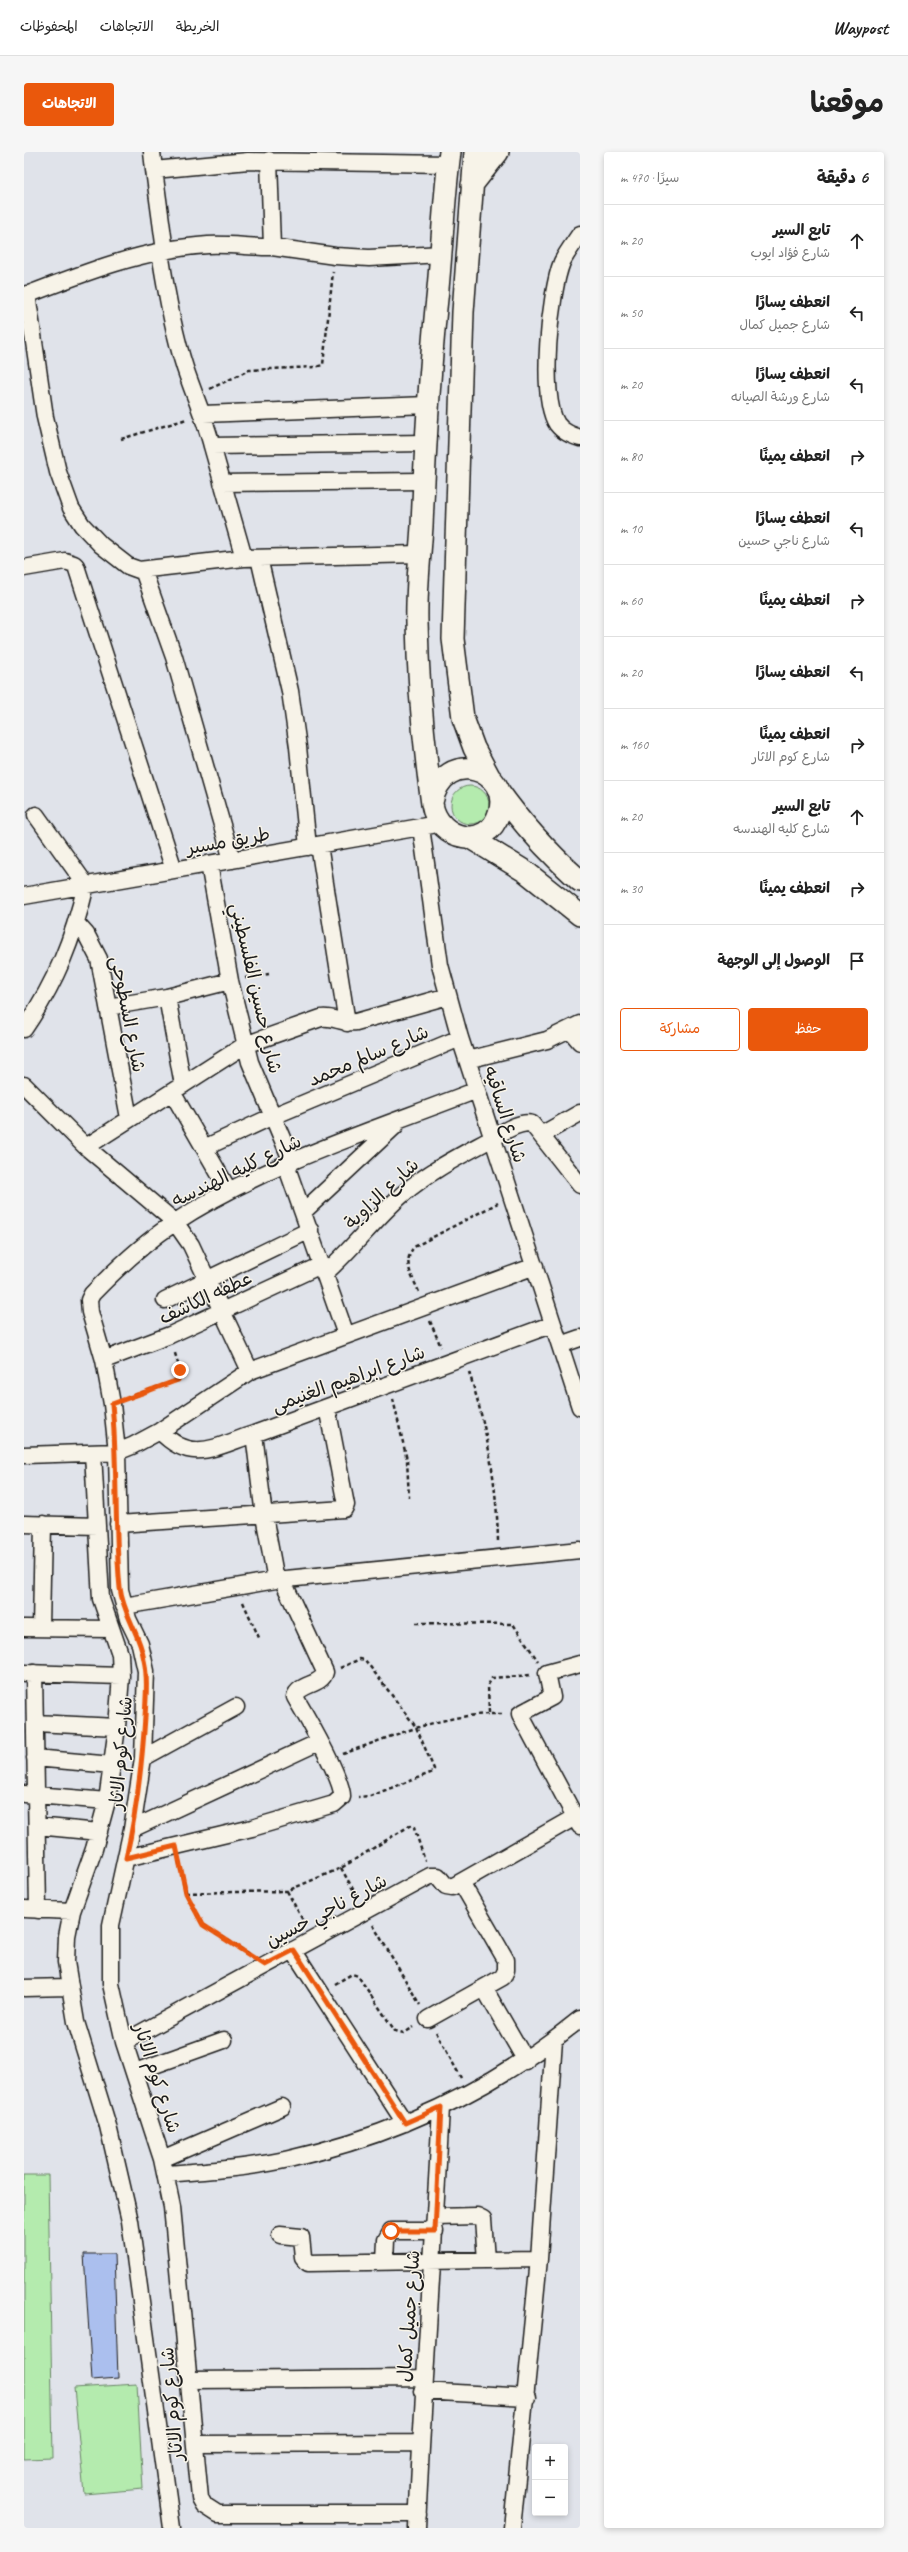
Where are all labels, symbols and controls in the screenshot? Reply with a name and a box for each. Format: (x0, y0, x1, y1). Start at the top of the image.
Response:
text: Waypost (833, 16, 888, 40)
text: المحفوظات (20, 18, 78, 35)
text: الاتجاهات (100, 18, 154, 35)
text: الخريطة (176, 18, 219, 35)
button: الاتجاهات (24, 83, 114, 126)
text: موقعنا (810, 85, 884, 120)
text: 6 دقيقة (817, 167, 868, 188)
text: سيرًا · 470 m (620, 170, 679, 186)
text: تابع السير (773, 221, 830, 240)
icon: ahead (846, 230, 868, 252)
text: 20 m (620, 233, 642, 249)
text: شارع فؤاد ايوب (751, 245, 830, 261)
text: انعطف يسارًا (755, 293, 830, 312)
icon: left (846, 302, 868, 324)
text: 50 m (620, 305, 642, 321)
text: شارع جميل كمال (740, 317, 830, 333)
text: انعطف يسارًا (755, 365, 830, 384)
icon: left (846, 374, 868, 396)
text: 20 m (620, 377, 642, 393)
text: شارع ورشة الصيانه (731, 389, 830, 405)
icon: right (846, 446, 868, 468)
text: انعطف يمينًا (759, 447, 830, 466)
text: 80 m (620, 449, 642, 465)
text: انعطف يسارًا (755, 509, 830, 528)
icon: left (846, 518, 868, 540)
text: 10 m (620, 521, 642, 537)
text: شارع ناجي حسين (738, 533, 830, 549)
icon: right (846, 590, 868, 612)
text: انعطف يمينًا (759, 591, 830, 610)
text: 60 m (620, 593, 642, 609)
icon: left (846, 662, 868, 684)
text: انعطف يسارًا (755, 663, 830, 682)
text: 20 m (620, 665, 642, 681)
text: انعطف يمينًا (759, 725, 830, 744)
icon: right (846, 734, 868, 756)
text: 160 m (620, 737, 648, 753)
text: شارع كوم الاثار (752, 749, 830, 765)
text: تابع السير (773, 797, 830, 816)
icon: ahead (846, 806, 868, 828)
text: 20 m (620, 809, 642, 825)
text: شارع كليه الهندسه (733, 821, 830, 837)
street label: طريق مسير (182, 822, 272, 861)
icon: right (846, 878, 868, 900)
text: انعطف يمينًا (759, 879, 830, 898)
text: 30 m (620, 881, 642, 897)
street label: شارع حسين الفلسطيني (221, 900, 287, 1077)
icon: arrive (846, 950, 868, 972)
text: الوصول إلى الوجهة (717, 951, 830, 970)
street label: شارع السطوحى (104, 954, 151, 1075)
button: مشاركة (620, 1008, 740, 1051)
button: حفظ (748, 1008, 868, 1051)
street label: شارع سالم محمد (304, 1020, 433, 1094)
street label: شارع الساقيه (477, 1063, 532, 1166)
street label: شارع كليه الهندسه (168, 1129, 306, 1214)
street label: شارع الزاوية (339, 1153, 425, 1235)
street label: عطفه الكاشف (155, 1266, 256, 1330)
street label: شارع ابراهيم الغنيمى (268, 1340, 429, 1420)
route end (171, 1361, 189, 1379)
street label: شارع كوم الاثار (104, 1695, 140, 1813)
street label: شارع ناجي حسين (262, 1869, 393, 1957)
street label: شارع كوم الاثار (126, 2019, 186, 2137)
route start (382, 2222, 400, 2240)
street label: شارع جميل كمال (392, 2249, 427, 2383)
street label: شارع كوم الاثار (155, 2346, 191, 2464)
map controls (532, 2444, 568, 2516)
button: + (532, 2444, 568, 2480)
button: − (532, 2480, 568, 2516)

